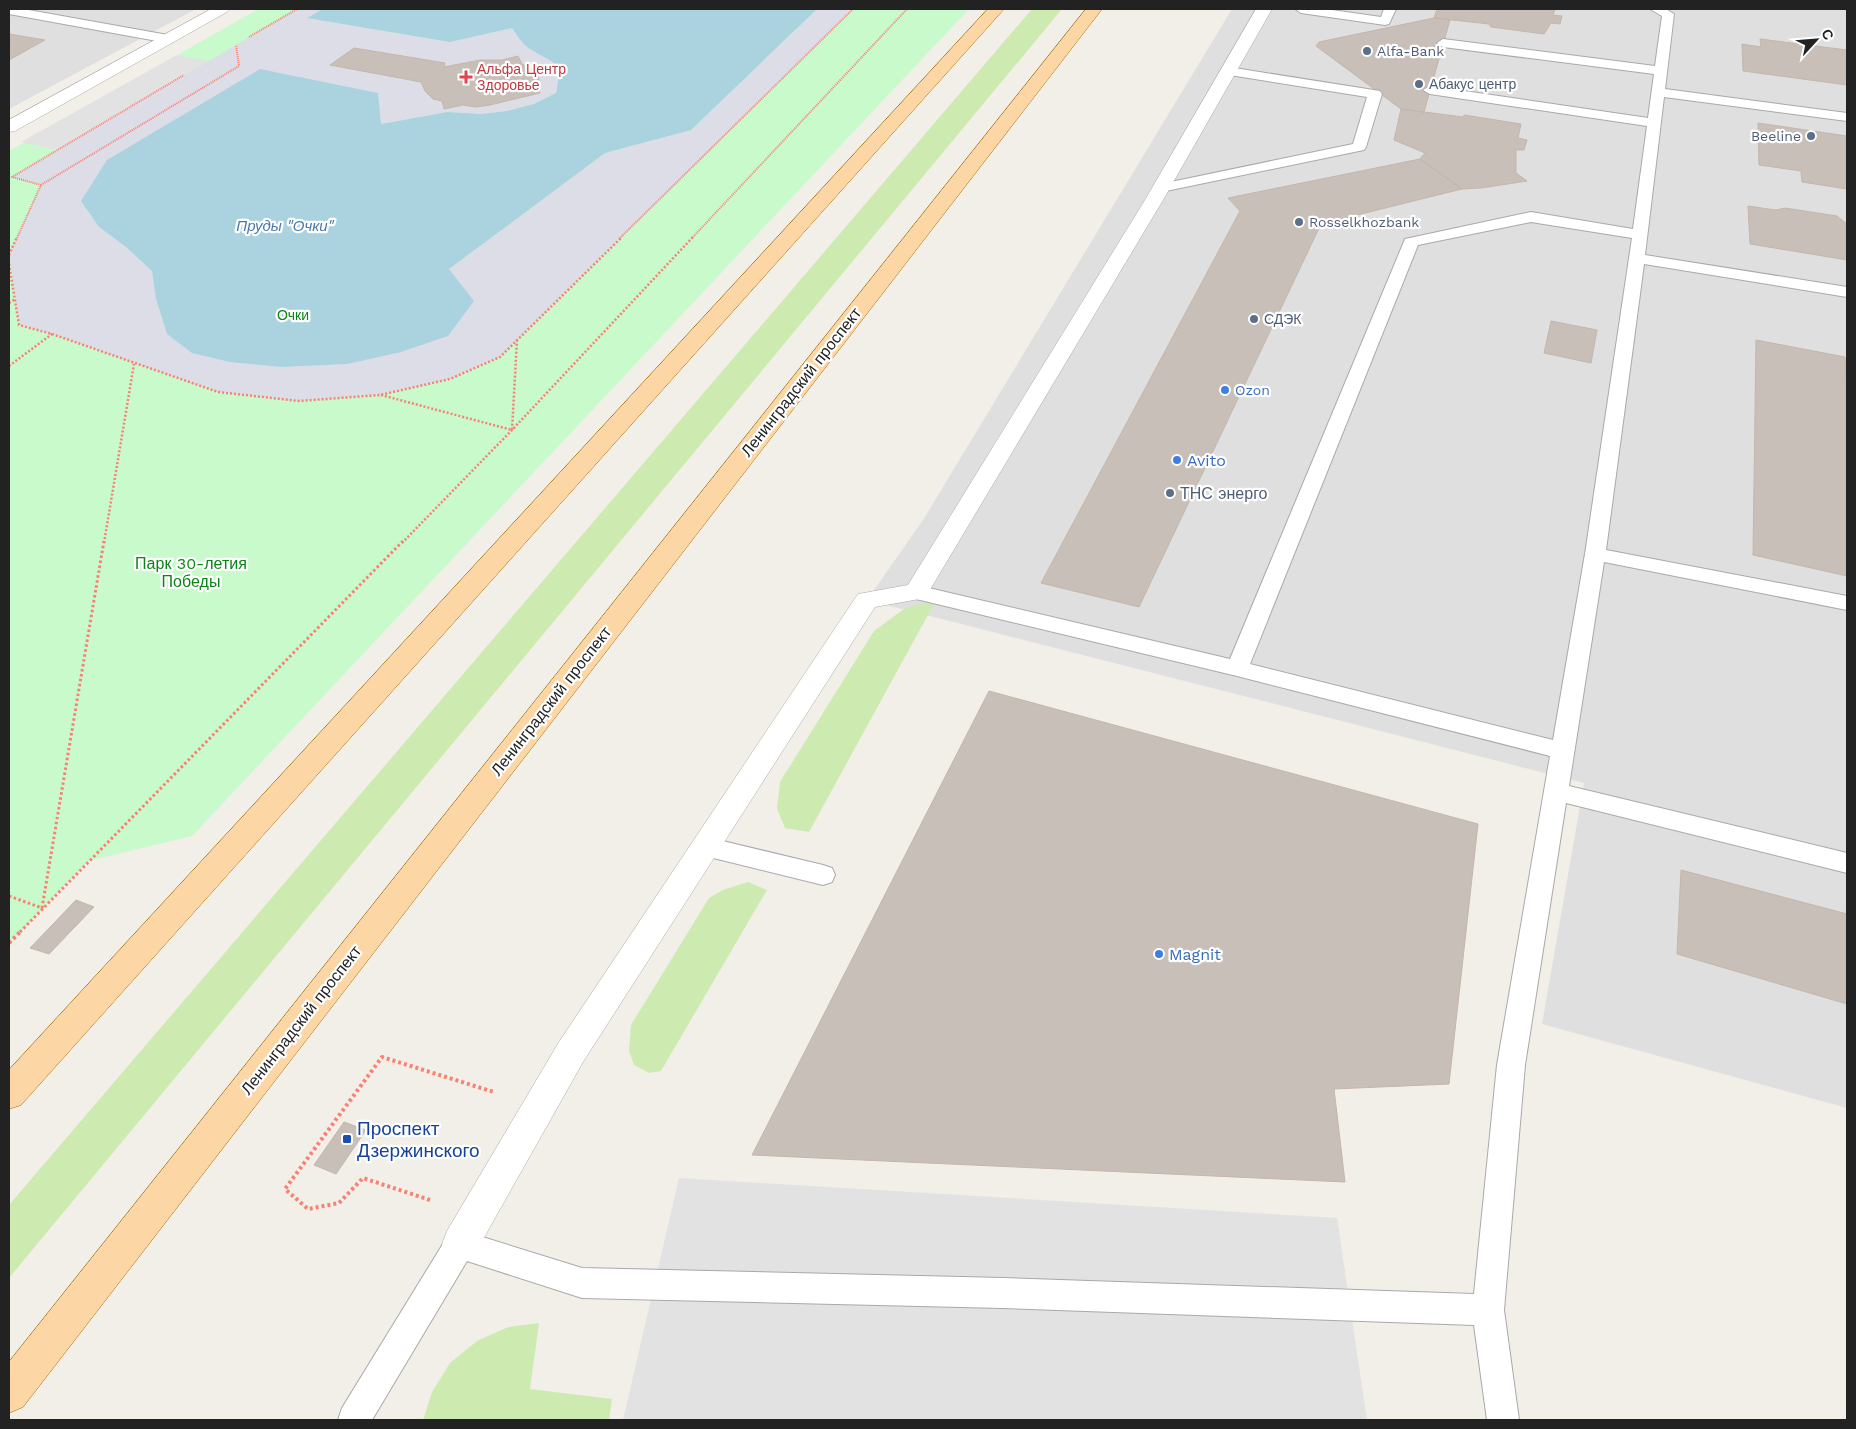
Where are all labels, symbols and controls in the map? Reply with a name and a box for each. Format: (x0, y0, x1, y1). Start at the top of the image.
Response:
north arrow (1791, 15, 1841, 65)
text: С (1818, 26, 1837, 42)
place label: Alfa-Bank (1377, 43, 1444, 59)
marker: Alfa-Bank (1361, 45, 1373, 57)
place label: Альфа Центр Здоровье (477, 61, 566, 93)
marker: Альфа Центр Здоровье (459, 70, 473, 84)
place label: Абакус центр (1429, 76, 1517, 92)
marker: Абакус центр (1413, 78, 1425, 90)
place label: Beeline (1751, 128, 1801, 144)
marker: Beeline (1805, 130, 1817, 142)
place label: Rosselkhozbank (1309, 214, 1419, 230)
marker: Rosselkhozbank (1293, 216, 1305, 228)
water label: Пруды "Очки" (236, 217, 335, 235)
street label: Ленинградский проспект (737, 303, 865, 460)
park label: Очки (277, 307, 309, 323)
place label: СДЭК (1264, 311, 1302, 327)
marker: СДЭК (1248, 313, 1260, 325)
place label: Ozon (1235, 382, 1270, 398)
marker: Ozon (1219, 384, 1231, 396)
place label: Avito (1187, 451, 1226, 470)
marker: Avito (1171, 454, 1183, 466)
place label: ТНС энерго (1180, 484, 1268, 503)
marker: ТНС энерго (1164, 487, 1176, 499)
park label: Парк 30-летия Победы (135, 554, 247, 591)
street label: Ленинградский проспект (487, 622, 615, 779)
street label: Ленинградский проспект (237, 941, 365, 1098)
place label: Magnit (1169, 945, 1221, 964)
marker: Magnit (1153, 948, 1165, 960)
place label: Проспект Дзержинского (357, 1117, 480, 1162)
marker: Проспект Дзержинского (341, 1133, 353, 1145)

